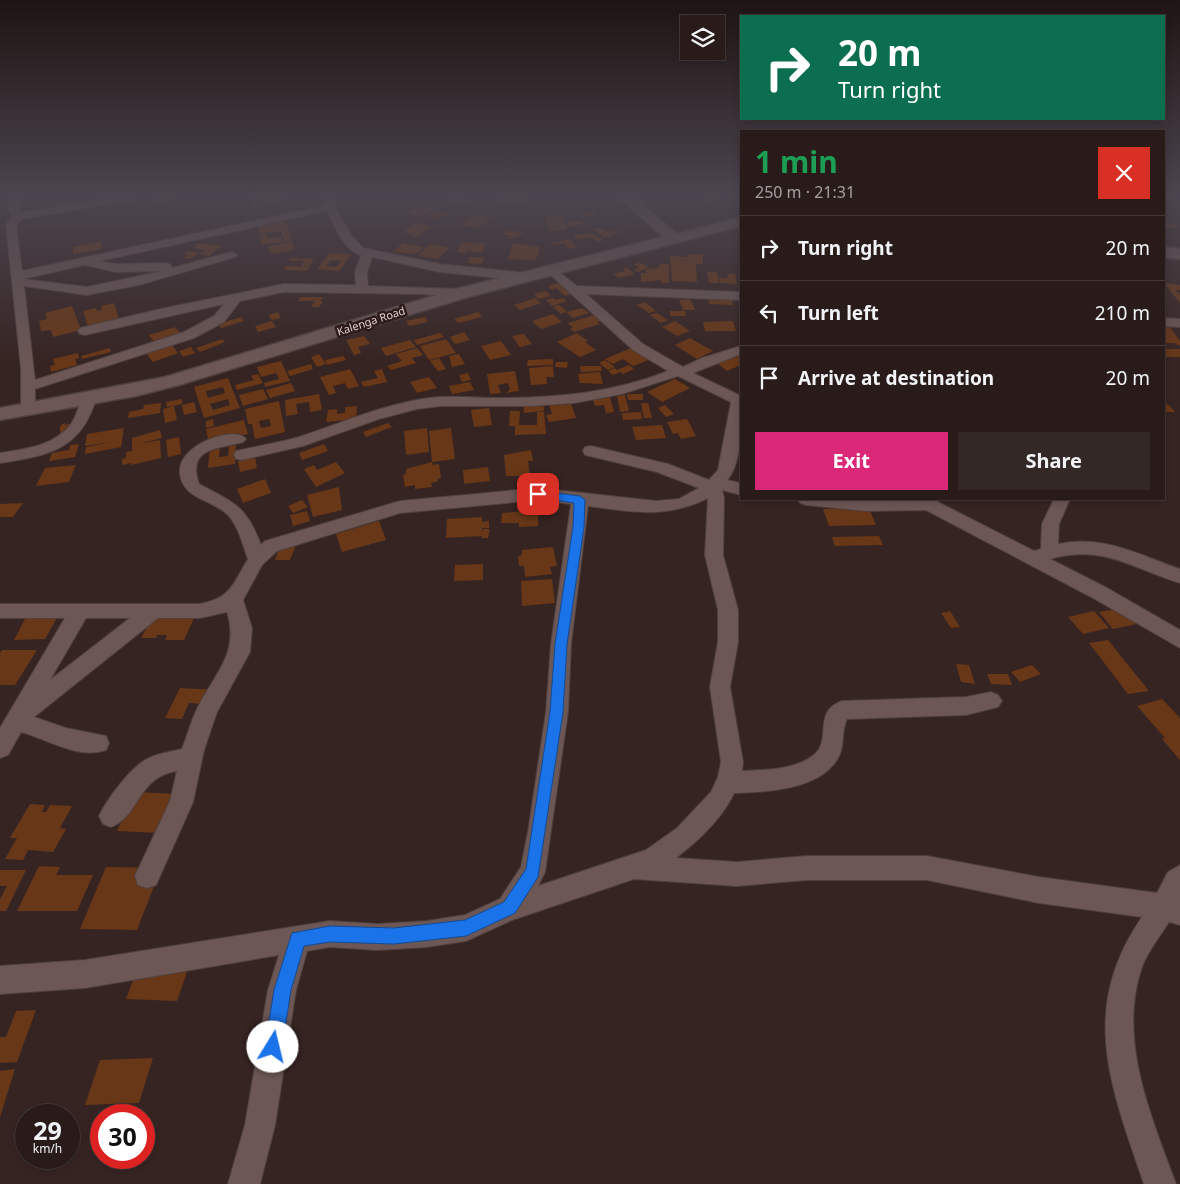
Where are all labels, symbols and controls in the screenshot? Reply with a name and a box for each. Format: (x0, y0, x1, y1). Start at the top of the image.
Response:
map controls (680, 15, 725, 60)
button: layers (680, 15, 725, 60)
text: 20 m (838, 29, 921, 76)
icon: right (755, 35, 820, 100)
text: Turn right (838, 74, 941, 104)
text: 1 min (755, 141, 838, 182)
button: close (1098, 147, 1150, 199)
text: 250 m · 21:31 (755, 181, 855, 203)
icon: right (755, 234, 783, 262)
text: Turn right (798, 235, 893, 261)
text: 20 m (1106, 235, 1150, 261)
icon: left (755, 299, 783, 327)
text: Turn left (798, 300, 879, 326)
text: 210 m (1095, 300, 1150, 326)
street label: Kalenga Road (335, 302, 407, 339)
icon: arrive (755, 364, 783, 392)
text: Arrive at destination (798, 365, 994, 391)
text: 20 m (1106, 365, 1150, 391)
button: Exit (755, 432, 948, 490)
button: Share (958, 432, 1150, 490)
pin (517, 473, 559, 515)
icon: arrive (524, 480, 552, 508)
position arrow (246, 1020, 298, 1072)
speed limit sign: 30 (90, 1104, 155, 1169)
text: 29 (33, 1113, 62, 1147)
text: km/h (33, 1140, 62, 1157)

